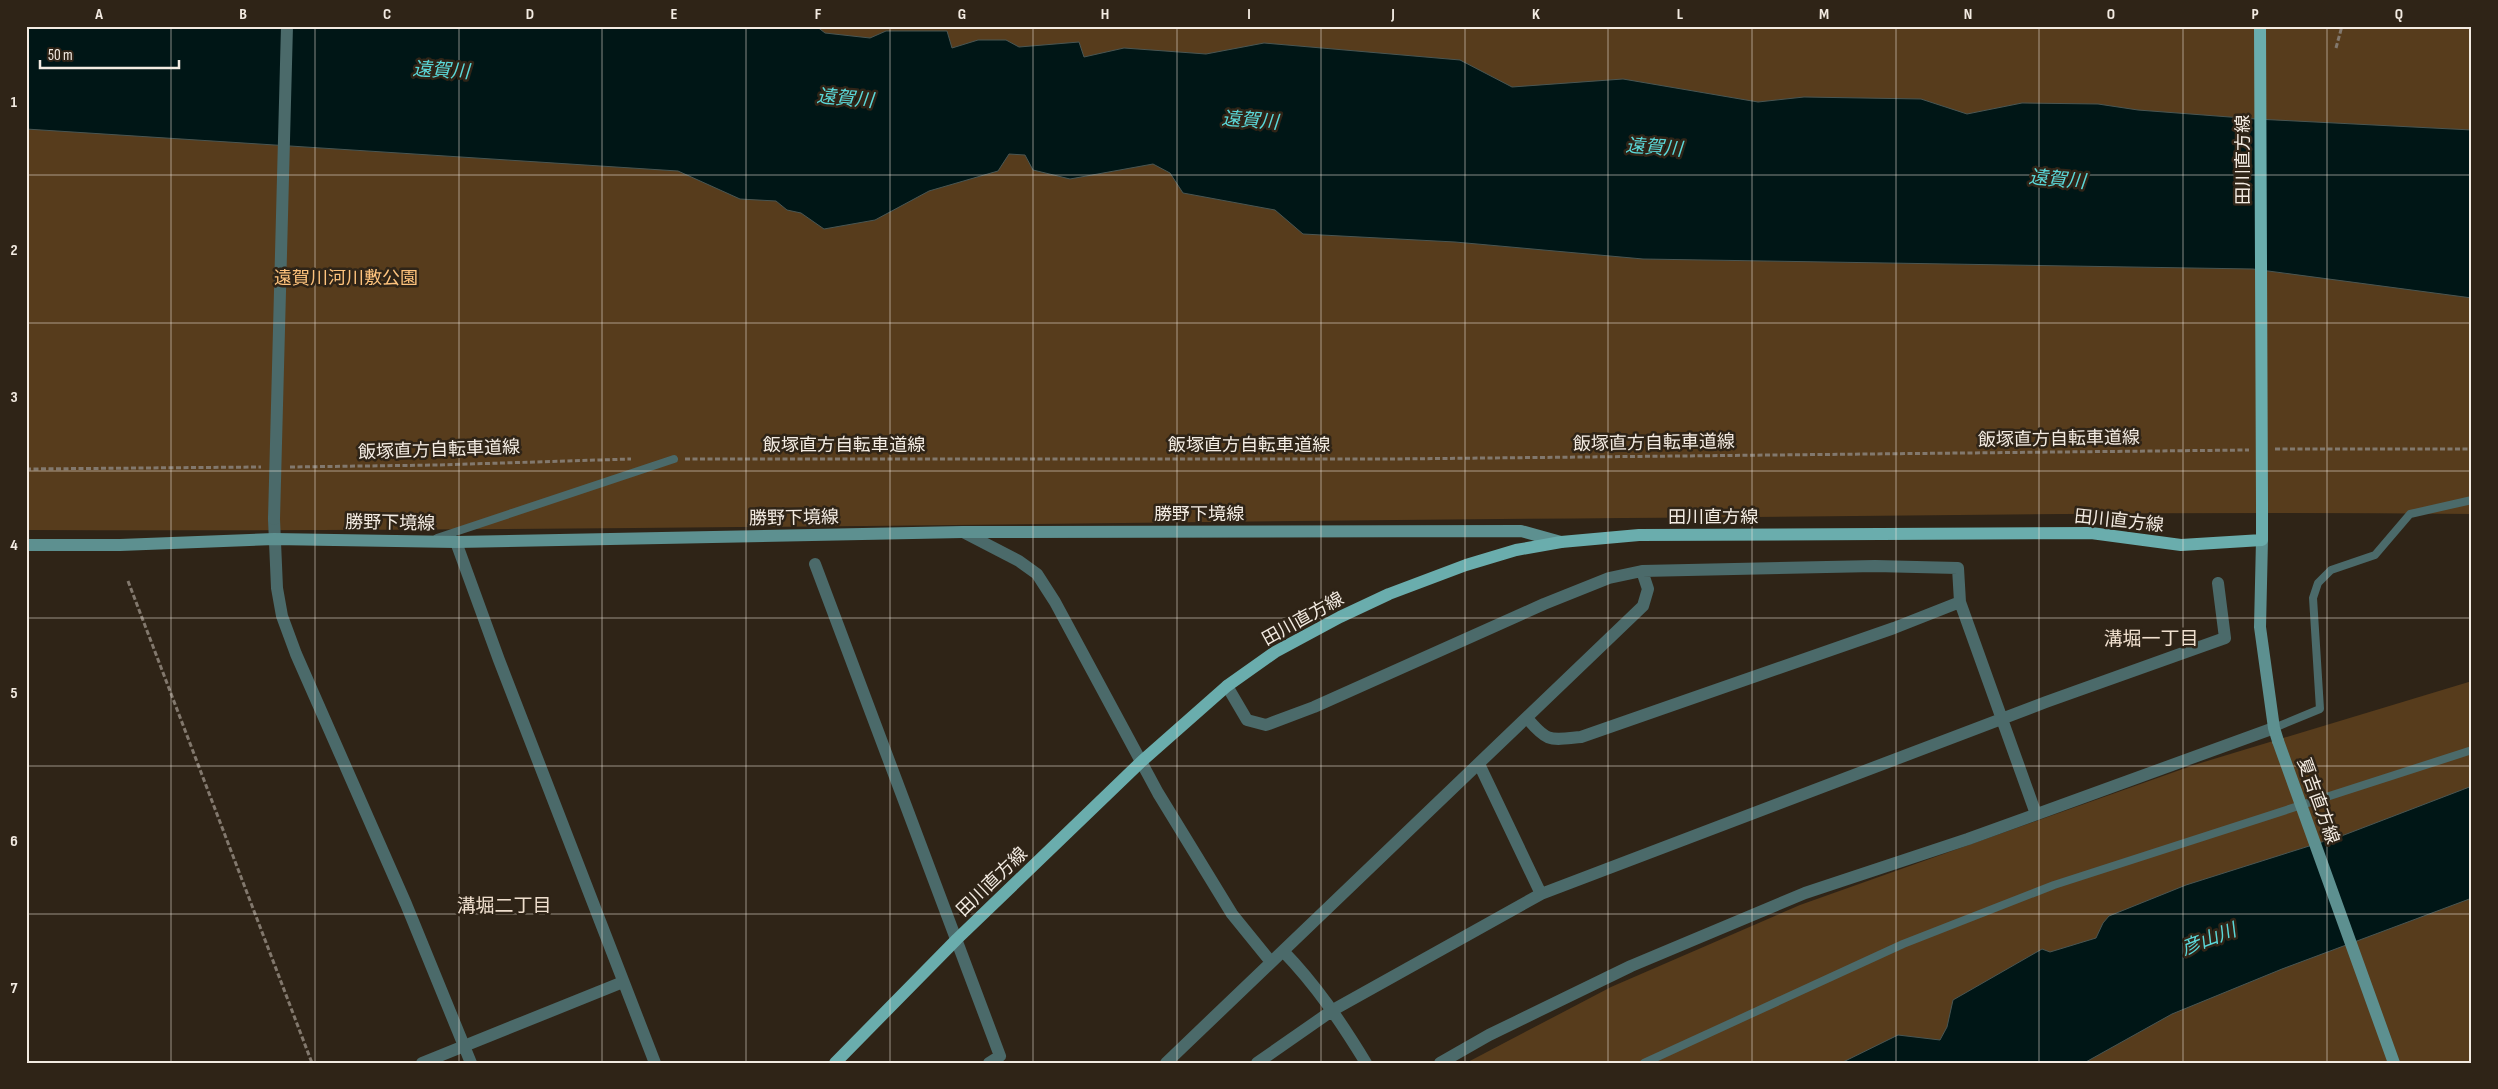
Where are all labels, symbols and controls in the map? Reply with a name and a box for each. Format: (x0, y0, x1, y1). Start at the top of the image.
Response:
text: A (94, 5, 103, 24)
text: B (239, 5, 247, 24)
text: C (383, 5, 391, 24)
text: D (526, 5, 534, 24)
text: E (671, 5, 678, 24)
text: F (815, 5, 822, 24)
text: G (958, 5, 966, 24)
text: H (1101, 5, 1109, 24)
text: I (1247, 5, 1251, 24)
text: J (1390, 5, 1395, 24)
text: K (1532, 5, 1540, 24)
text: L (1677, 5, 1684, 24)
text: M (1819, 5, 1829, 24)
text: N (1964, 5, 1972, 24)
text: O (2107, 5, 2115, 24)
text: P (2251, 5, 2259, 24)
text: Q (2395, 5, 2403, 24)
scale bar (40, 38, 179, 70)
text: 50 m (48, 46, 73, 65)
water label: 遠賀川 (412, 58, 472, 84)
water label: 遠賀川 (816, 85, 876, 113)
text: 1 (11, 93, 18, 112)
water label: 遠賀川 (1221, 108, 1281, 135)
street label: 田川直方線 (2233, 115, 2254, 205)
water label: 遠賀川 (1625, 135, 1685, 162)
water label: 遠賀川 (2028, 166, 2088, 194)
text: 2 (10, 241, 18, 260)
park label: 遠賀川河川敷公園 (274, 268, 418, 289)
text: 3 (10, 388, 18, 407)
street label: 飯塚直方自転車道線 (1978, 427, 2140, 451)
street label: 飯塚直方自転車道線 (1573, 431, 1735, 455)
street label: 飯塚直方自転車道線 (763, 435, 925, 456)
street label: 飯塚直方自転車道線 (1168, 435, 1330, 456)
street label: 飯塚直方自転車道線 (358, 437, 520, 463)
street label: 勝野下境線 (1154, 504, 1244, 525)
street label: 田川直方線 (2073, 506, 2165, 536)
street label: 勝野下境線 (749, 507, 839, 529)
street label: 田川直方線 (1668, 507, 1758, 528)
street label: 勝野下境線 (345, 512, 435, 534)
text: 4 (10, 536, 18, 555)
street label: 田川直方線 (1259, 588, 1347, 650)
district label: 溝堀一丁目 (2103, 628, 2199, 651)
text: 5 (10, 684, 18, 703)
street label: 夏吉直方線 (2293, 755, 2343, 847)
text: 6 (10, 832, 18, 851)
street label: 田川直方線 (952, 843, 1032, 921)
district label: 溝堀二丁目 (456, 895, 552, 918)
water label: 彦山川 (2178, 918, 2242, 961)
text: 7 (11, 979, 18, 998)

